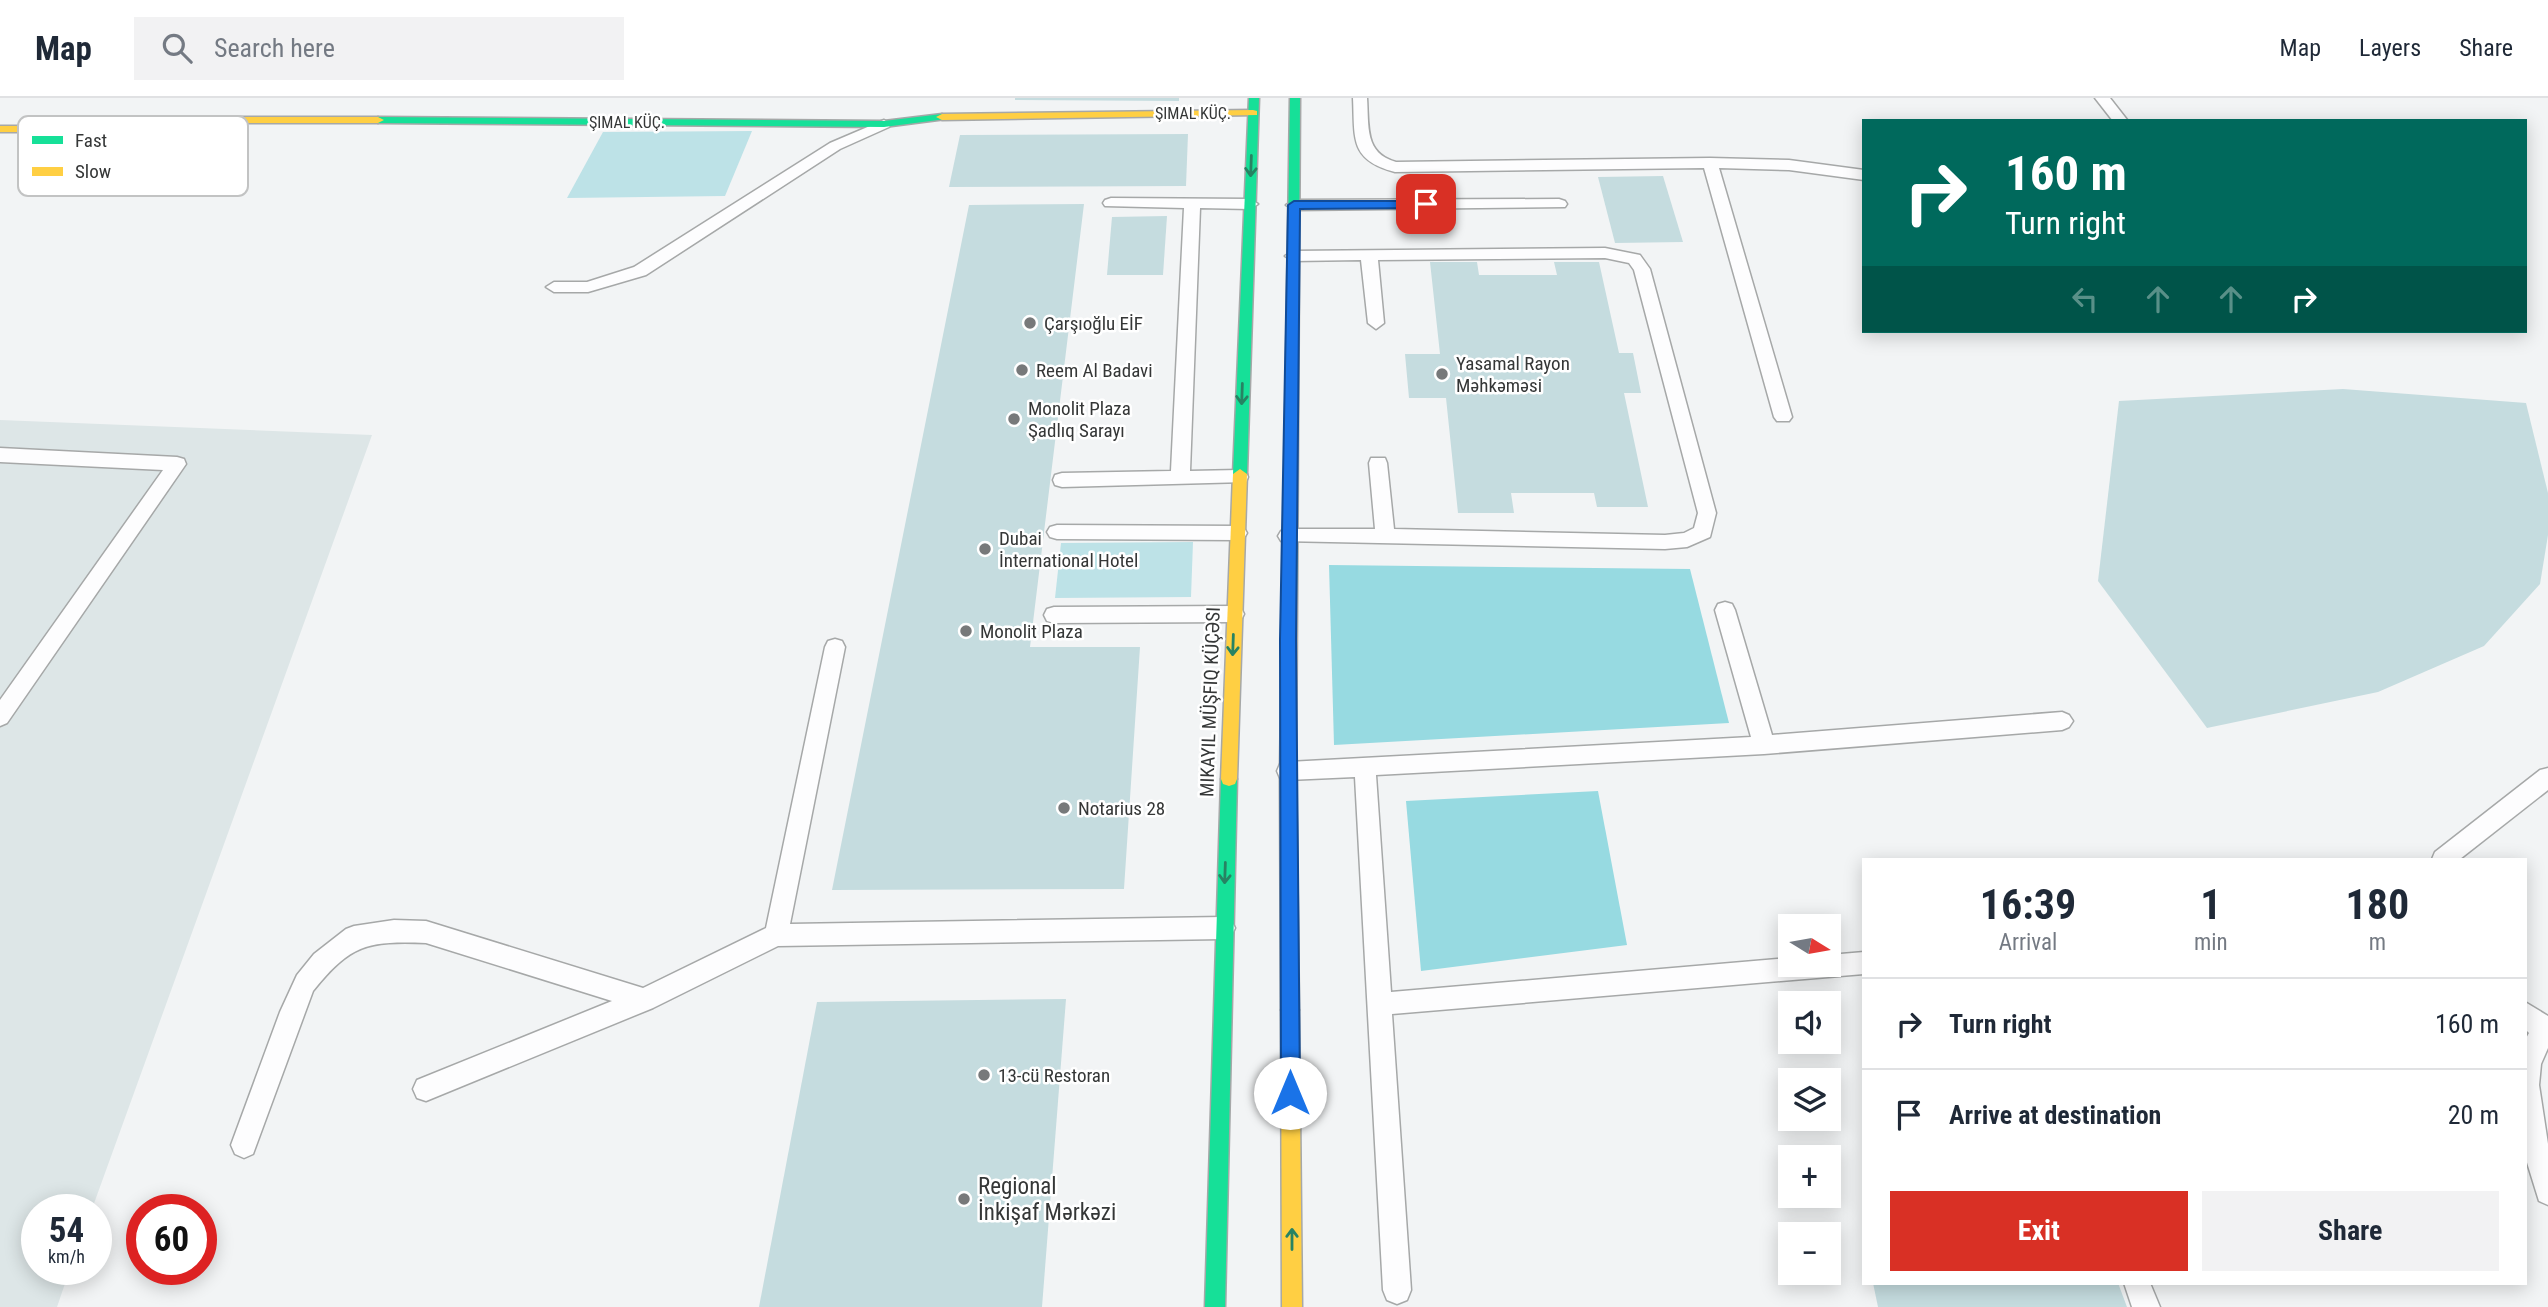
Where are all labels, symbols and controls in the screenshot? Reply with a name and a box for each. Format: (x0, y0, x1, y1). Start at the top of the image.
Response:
search box (134, 17, 624, 80)
text: Map (35, 29, 92, 68)
icon: search (158, 29, 196, 67)
text: Search here (214, 33, 335, 63)
text: Map (2280, 34, 2321, 62)
text: Layers (2359, 34, 2421, 62)
text: Share (2459, 34, 2513, 62)
street label: ŞIMAL KÜÇ. (1155, 104, 1231, 123)
street label: ŞIMAL KÜÇ. (589, 113, 665, 132)
legend (18, 116, 248, 196)
text: Fast (75, 129, 107, 152)
text: 160 m (2005, 145, 2127, 202)
icon: right (1890, 147, 1981, 238)
one-way arrow (1245, 154, 1258, 177)
text: Slow (75, 160, 111, 183)
pin (1396, 174, 1456, 234)
icon: arrive (1407, 185, 1445, 223)
text: Turn right (2005, 204, 2126, 242)
icon: left (2066, 280, 2104, 318)
icon: ahead (2139, 280, 2177, 318)
icon: ahead (2212, 280, 2250, 318)
icon: right (2285, 280, 2323, 318)
place label: Çarşıoğlu EİF (1044, 312, 1143, 335)
marker: Çarşıoğlu EİF (1022, 315, 1038, 331)
place label: Yasamal Rayon Məhkəməsi (1456, 352, 1570, 397)
place label: Reem Al Badavi (1036, 359, 1153, 382)
marker: Reem Al Badavi (1014, 362, 1030, 378)
marker: Yasamal Rayon Məhkəməsi (1434, 366, 1450, 382)
one-way arrow (1236, 382, 1249, 405)
place label: Monolit Plaza Şadlıq Sarayı (1028, 397, 1131, 442)
marker: Monolit Plaza Şadlıq Sarayı (1006, 411, 1022, 427)
place label: Dubai İnternational Hotel (999, 527, 1138, 572)
marker: Dubai İnternational Hotel (977, 541, 993, 557)
street label: MIKAYIL MÜŞFIQ KÜÇƏSI (1195, 607, 1225, 797)
place label: Monolit Plaza (980, 620, 1083, 643)
marker: Monolit Plaza (958, 623, 974, 639)
one-way arrow (1226, 634, 1240, 657)
place label: Notarius 28 (1078, 797, 1165, 820)
marker: Notarius 28 (1056, 800, 1072, 816)
one-way arrow (1219, 861, 1232, 884)
text: 16:39 (1980, 880, 2076, 929)
text: 1 (2200, 880, 2221, 929)
text: 180 (2345, 880, 2409, 929)
north arrow (1778, 914, 1841, 976)
map controls (1778, 914, 1841, 1285)
text: Arrival (1999, 929, 2057, 956)
text: min (2194, 929, 2228, 956)
text: m (2369, 929, 2386, 956)
button: sound (1778, 991, 1841, 1054)
icon: right (1890, 1005, 1928, 1043)
text: Turn right (1949, 1009, 2051, 1039)
text: 160 m (2435, 1009, 2499, 1039)
position arrow (1253, 1056, 1327, 1130)
place label: 13-cü Restoran (998, 1064, 1110, 1087)
marker: 13-cü Restoran (976, 1067, 992, 1083)
button: layers (1778, 1068, 1841, 1131)
icon: arrive (1890, 1096, 1928, 1134)
text: Arrive at destination (1949, 1100, 2161, 1130)
text: 20 m (2448, 1100, 2499, 1130)
button: + (1778, 1145, 1841, 1208)
place label: Regional İnkişaf Mərkəzi (978, 1173, 1116, 1226)
marker: Regional İnkişaf Mərkəzi (956, 1191, 972, 1207)
button: Exit (1890, 1191, 2188, 1271)
button: Share (2202, 1191, 2499, 1271)
speed limit sign: 60 (126, 1194, 217, 1285)
text: 54 (49, 1210, 84, 1251)
button: − (1778, 1222, 1841, 1285)
one-way arrow (1285, 1228, 1298, 1251)
text: km/h (48, 1246, 85, 1267)

